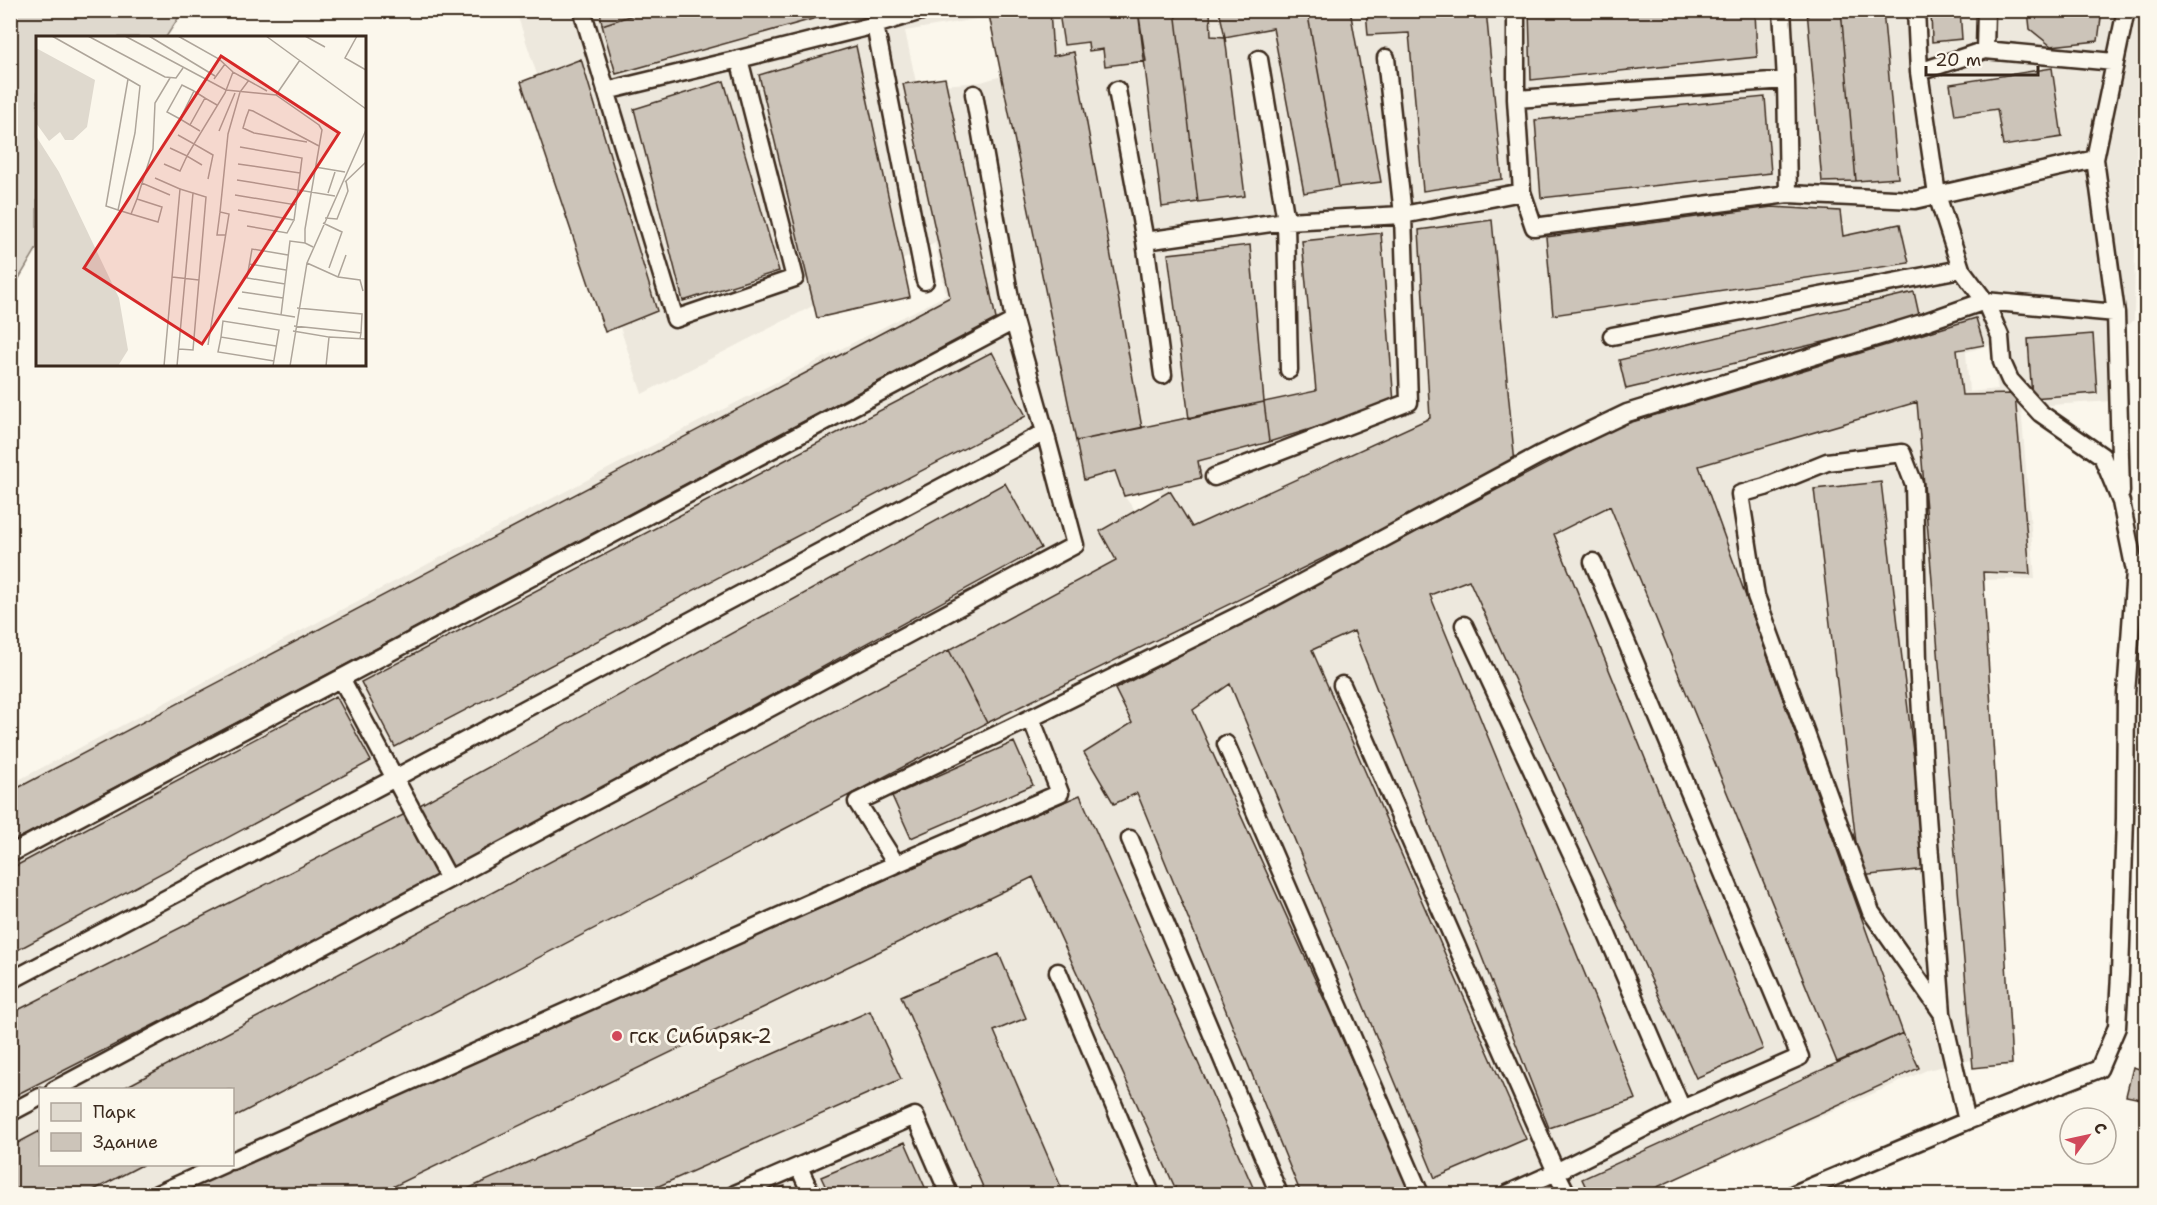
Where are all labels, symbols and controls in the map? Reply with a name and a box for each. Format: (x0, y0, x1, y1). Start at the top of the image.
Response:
inset map (36, 36, 366, 366)
scale bar (1926, 39, 2038, 77)
text: 20 m (1935, 48, 1981, 72)
place label: гск Сибиряк-2 (629, 1022, 772, 1050)
marker: гск Сибиряк-2 (610, 1029, 624, 1043)
legend (39, 1088, 234, 1166)
text: Парк (93, 1100, 136, 1124)
north arrow (2058, 1106, 2118, 1166)
text: С (2089, 1118, 2112, 1138)
text: Здание (93, 1130, 158, 1154)

